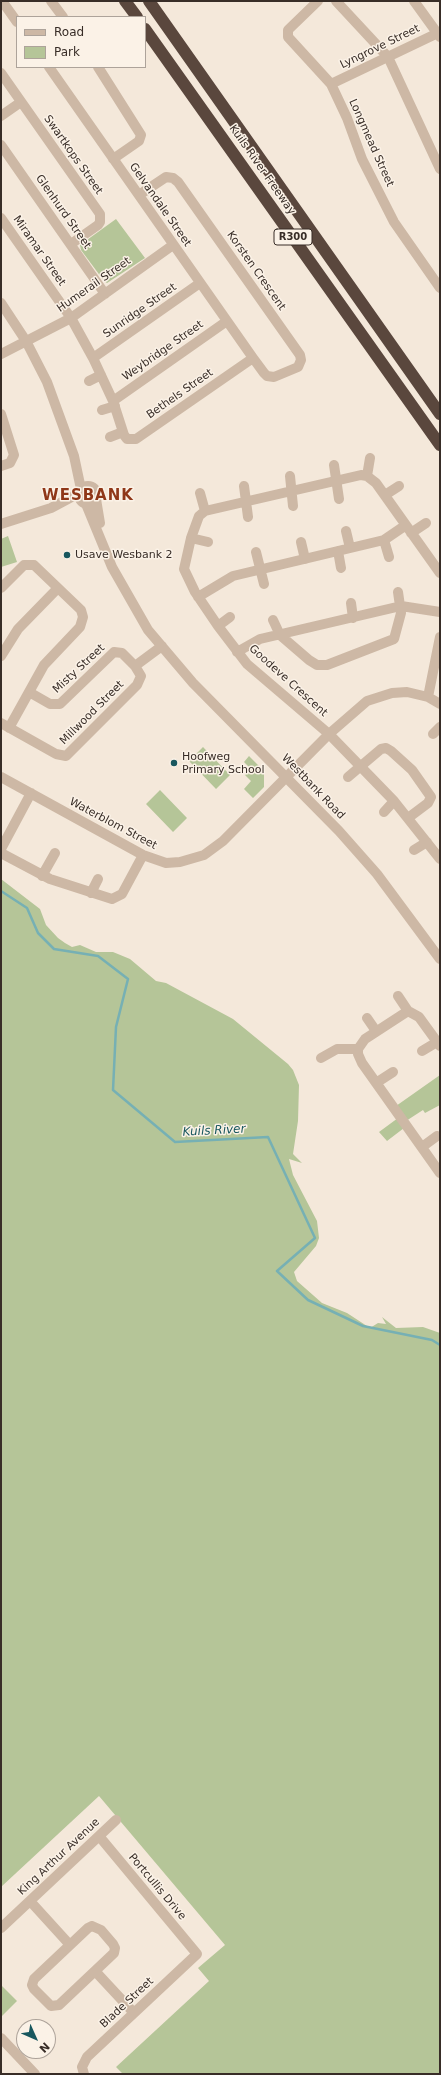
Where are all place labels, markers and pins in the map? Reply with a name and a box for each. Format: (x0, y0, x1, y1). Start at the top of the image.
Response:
place label: Usave Wesbank 2 (75, 548, 173, 562)
marker: Usave Wesbank 2 (62, 550, 72, 560)
place label: Hoofweg Primary School (182, 750, 265, 776)
marker: Hoofweg Primary School (169, 758, 179, 768)

